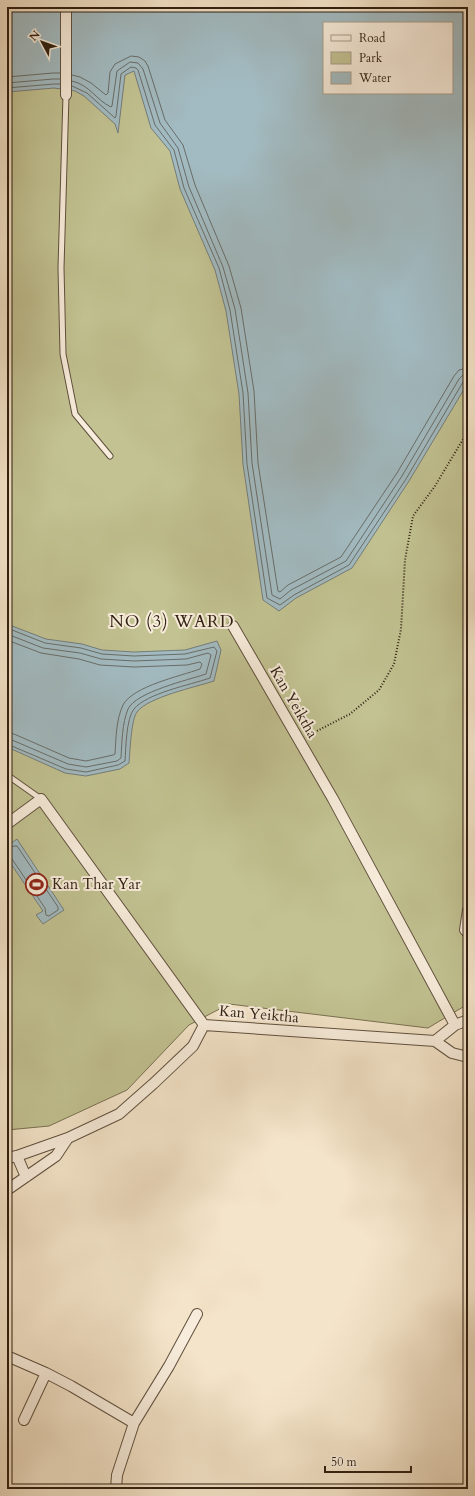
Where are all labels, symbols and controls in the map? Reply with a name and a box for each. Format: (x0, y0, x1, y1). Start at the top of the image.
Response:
north arrow (22, 22, 62, 62)
legend (323, 22, 453, 94)
text: N (26, 27, 44, 44)
text: Road (359, 30, 386, 46)
text: Park (359, 50, 383, 66)
text: Water (358, 70, 392, 86)
district label: NO (3) WARD (109, 610, 235, 633)
street label: Kan Yeiktha (265, 662, 323, 742)
sports icon: Kan Thar Yar (23, 871, 49, 897)
place label: Kan Thar Yar (52, 874, 141, 894)
street label: Kan Yeiktha (218, 1001, 300, 1027)
scale bar (325, 1448, 411, 1474)
text: 50 m (331, 1454, 358, 1470)

